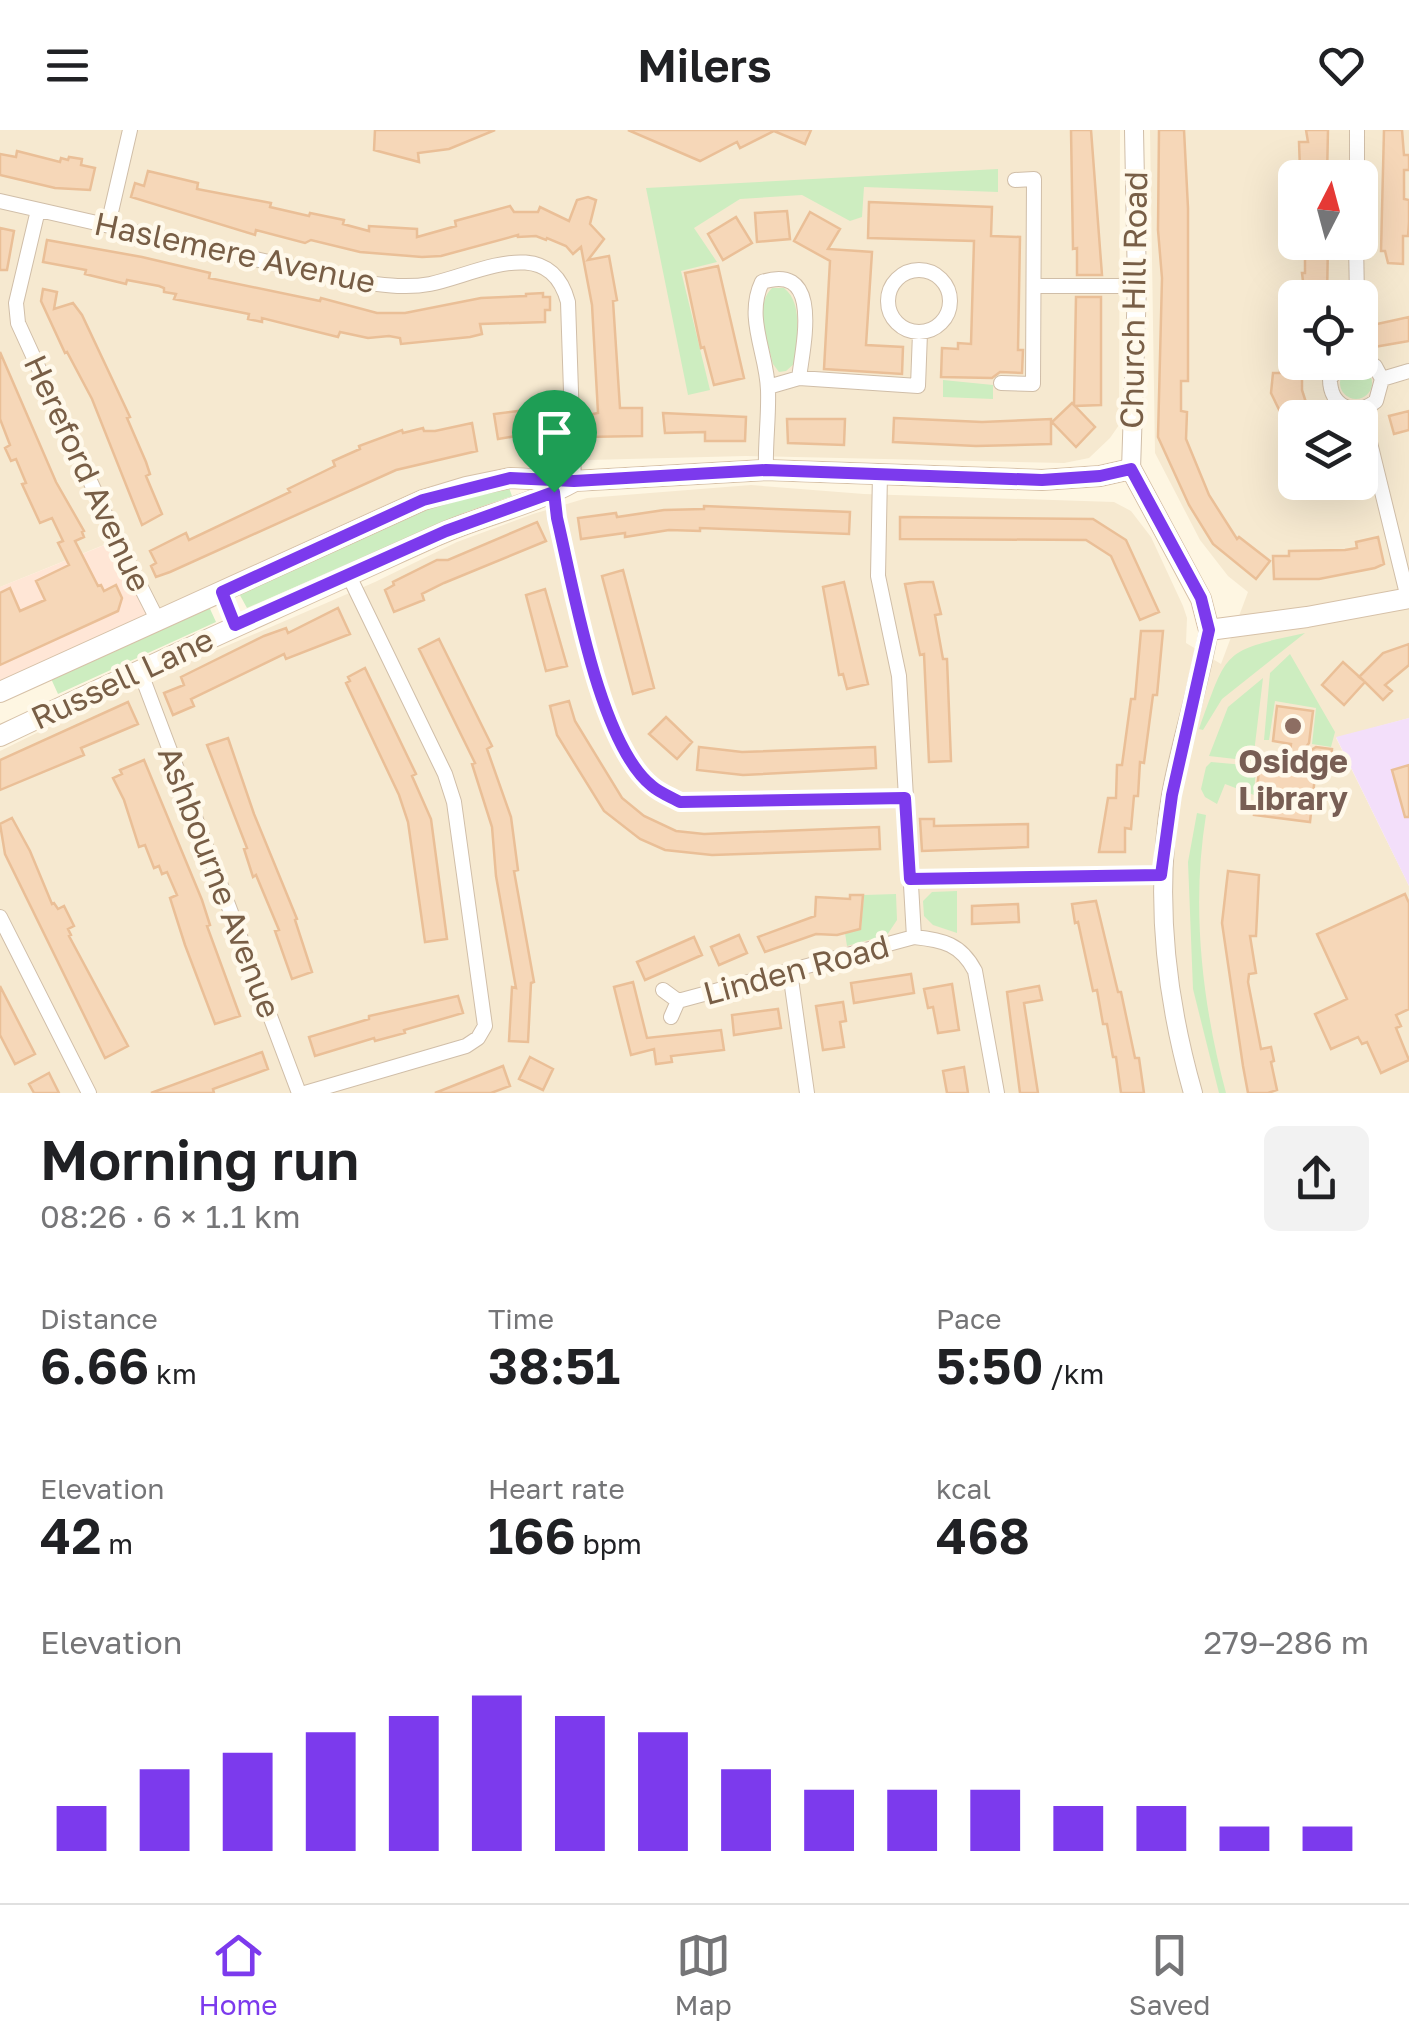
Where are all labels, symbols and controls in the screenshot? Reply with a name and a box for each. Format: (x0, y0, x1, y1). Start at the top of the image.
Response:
icon: menu (40, 38, 95, 93)
text: Milers (637, 38, 772, 92)
icon: heart (1314, 38, 1369, 93)
north arrow (1278, 160, 1378, 260)
map controls (1278, 160, 1378, 500)
street label: Church Hill Road (1112, 171, 1154, 429)
street label: Haslemere Avenue (91, 204, 379, 300)
button: locate (1278, 280, 1378, 380)
street label: Hereford Avenue (17, 349, 159, 597)
pin (512, 390, 597, 493)
button: layers (1278, 400, 1378, 500)
icon: arrive (527, 405, 582, 460)
street label: Russell Lane (25, 619, 219, 737)
marker: Osidge Library (1282, 715, 1304, 737)
street label: Ashbourne Avenue (151, 741, 289, 1023)
place label: Osidge Library (1238, 742, 1348, 817)
street label: Linden Road (699, 926, 893, 1012)
text: Morning run (40, 1126, 359, 1192)
button: share (1264, 1126, 1369, 1231)
text: 08:26 · 6 × 1.1 km (40, 1197, 300, 1235)
text: Distance (40, 1302, 158, 1335)
text: Time (488, 1302, 554, 1335)
text: Pace (936, 1302, 1001, 1335)
text: 6.66 (40, 1335, 149, 1395)
text: 38:51 (488, 1335, 620, 1395)
text: 5:50 (936, 1335, 1043, 1395)
text: km (149, 1357, 197, 1390)
text: /km (1043, 1357, 1104, 1390)
text: Elevation (40, 1472, 165, 1505)
text: Heart rate (488, 1472, 625, 1505)
text: kcal (936, 1472, 991, 1505)
text: 42 (40, 1505, 101, 1565)
text: 166 (488, 1505, 576, 1565)
text: 468 (936, 1505, 1030, 1565)
text: m (101, 1527, 133, 1560)
text: bpm (576, 1527, 642, 1560)
text: Elevation (40, 1623, 182, 1661)
text: 279–286 m (1203, 1623, 1369, 1661)
tab: Home (199, 1928, 278, 2021)
tab: Map (675, 1928, 732, 2021)
tab: Saved (1129, 1928, 1211, 2021)

